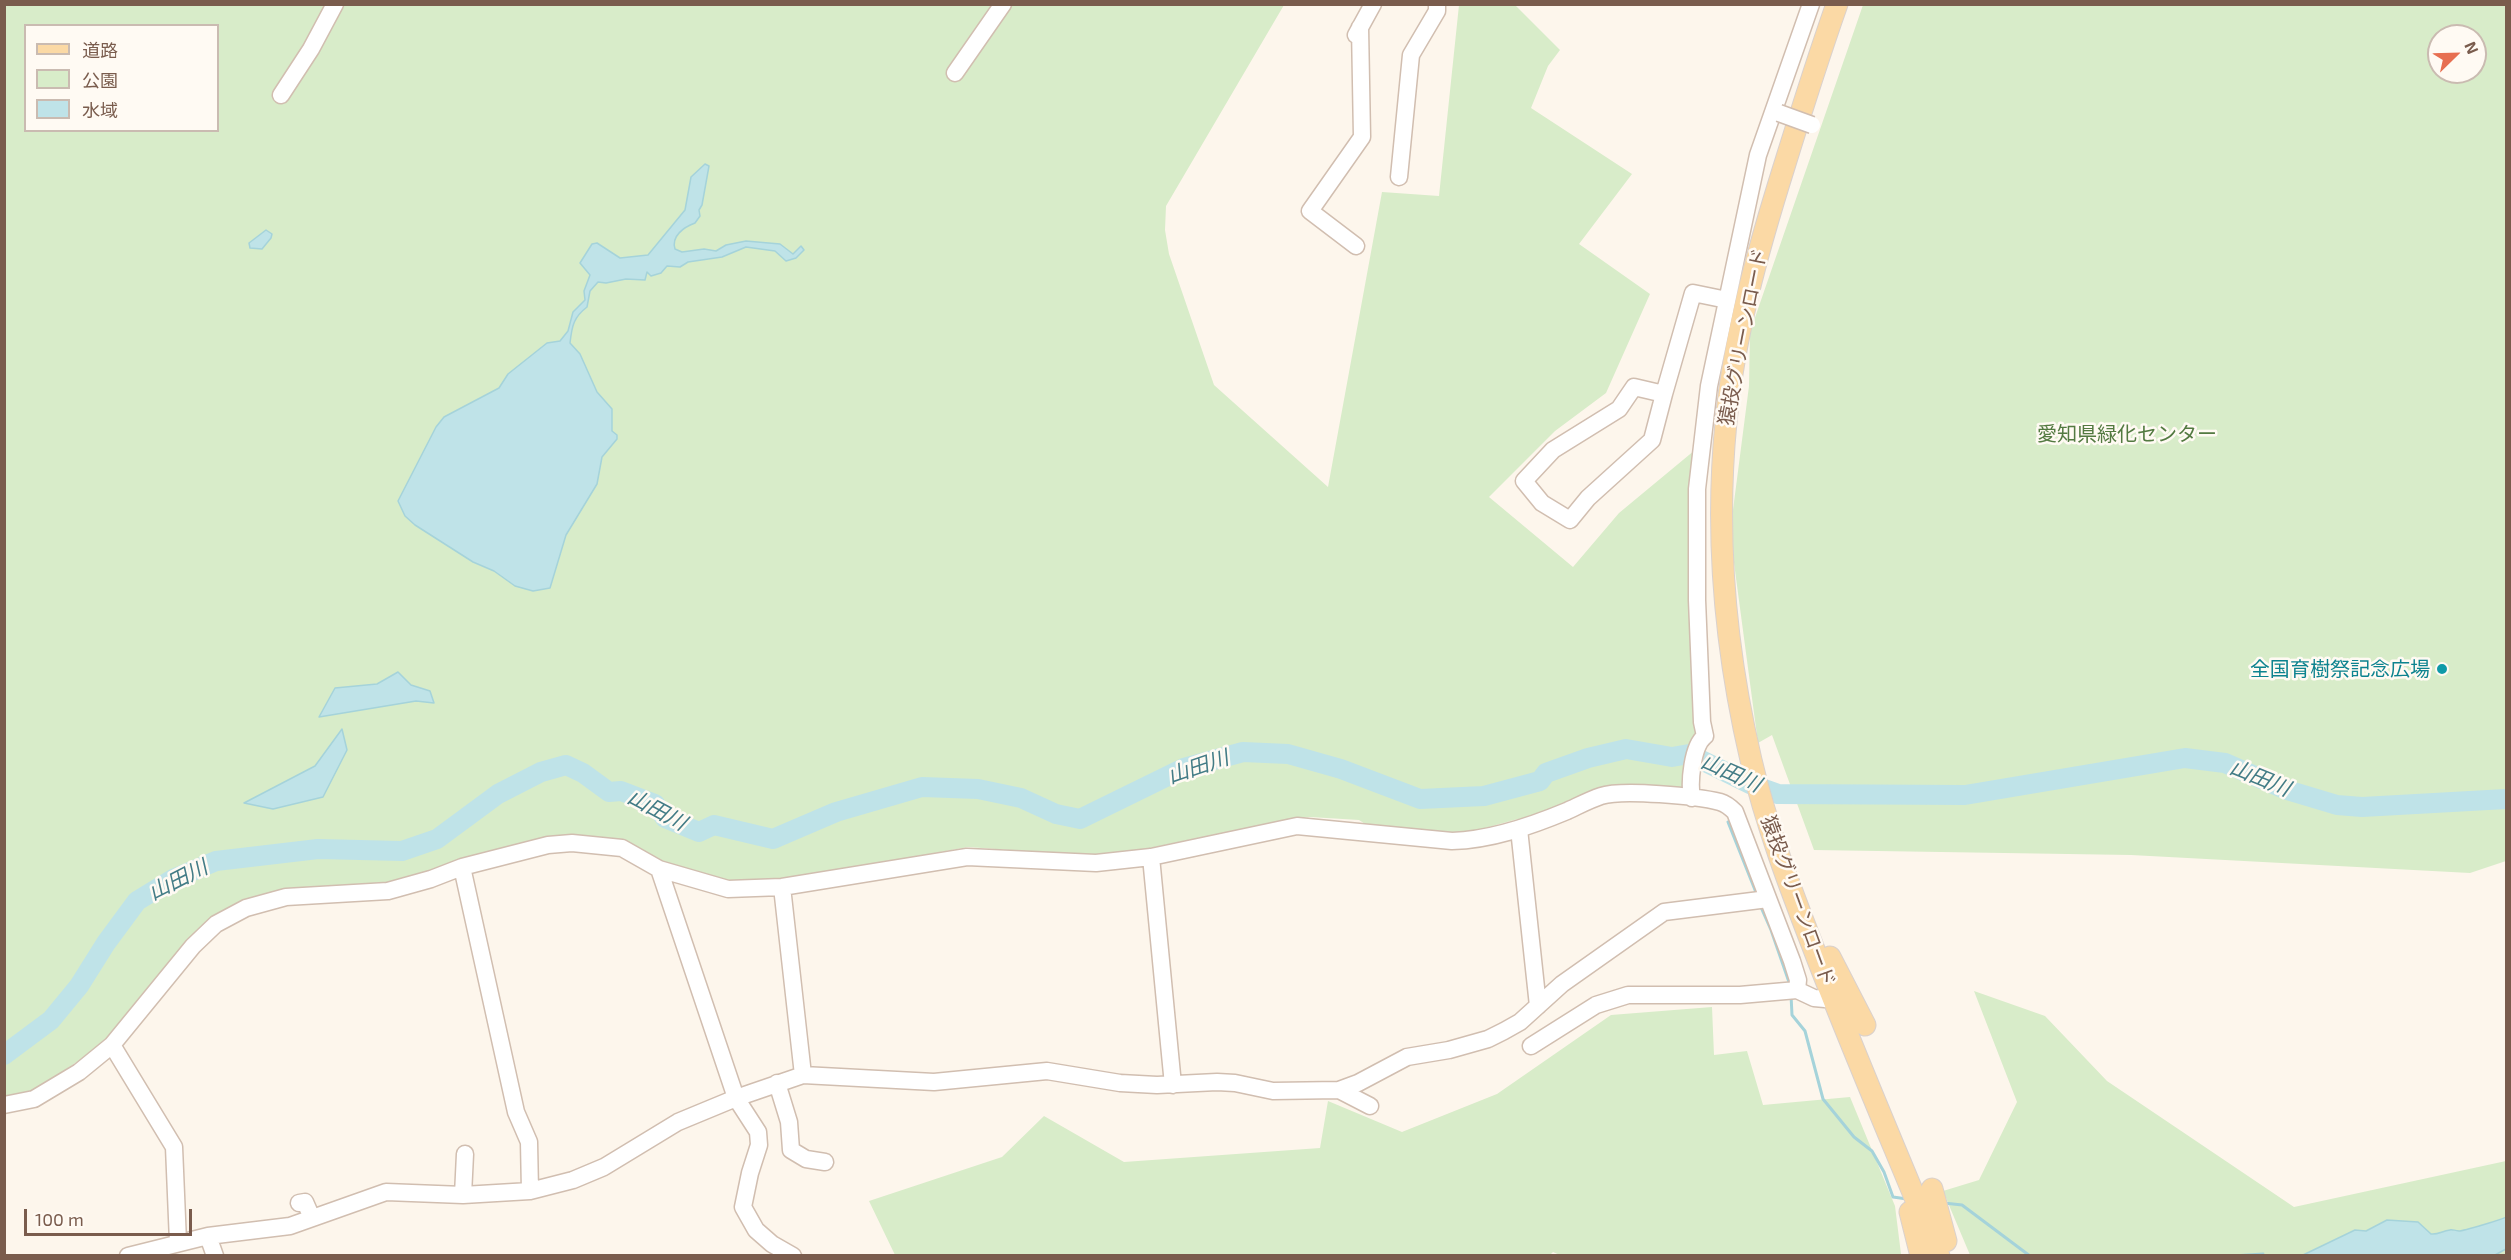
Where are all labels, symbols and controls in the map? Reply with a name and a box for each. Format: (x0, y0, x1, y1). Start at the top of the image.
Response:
legend (24, 24, 219, 132)
north arrow (2427, 24, 2487, 84)
text: 道路 (82, 39, 118, 61)
text: N (2461, 39, 2483, 57)
text: 公園 (82, 69, 118, 91)
text: 水域 (82, 99, 118, 121)
street label: 猿投グリーンロード (1714, 246, 1772, 428)
park label: 愛知県緑化センター (2037, 422, 2217, 446)
place label: 全国育樹祭記念広場 (2250, 657, 2430, 681)
marker: 全国育樹祭記念広場 (2435, 662, 2449, 676)
water label: 山田川 (1164, 745, 1232, 789)
water label: 山田川 (1697, 749, 1765, 797)
water label: 山田川 (2226, 755, 2294, 801)
water label: 山田川 (623, 784, 691, 836)
street label: 猿投グリーンロード (1756, 812, 1840, 990)
water label: 山田川 (144, 854, 212, 906)
scale bar (27, 1197, 195, 1235)
text: 100 m (35, 1208, 84, 1230)

